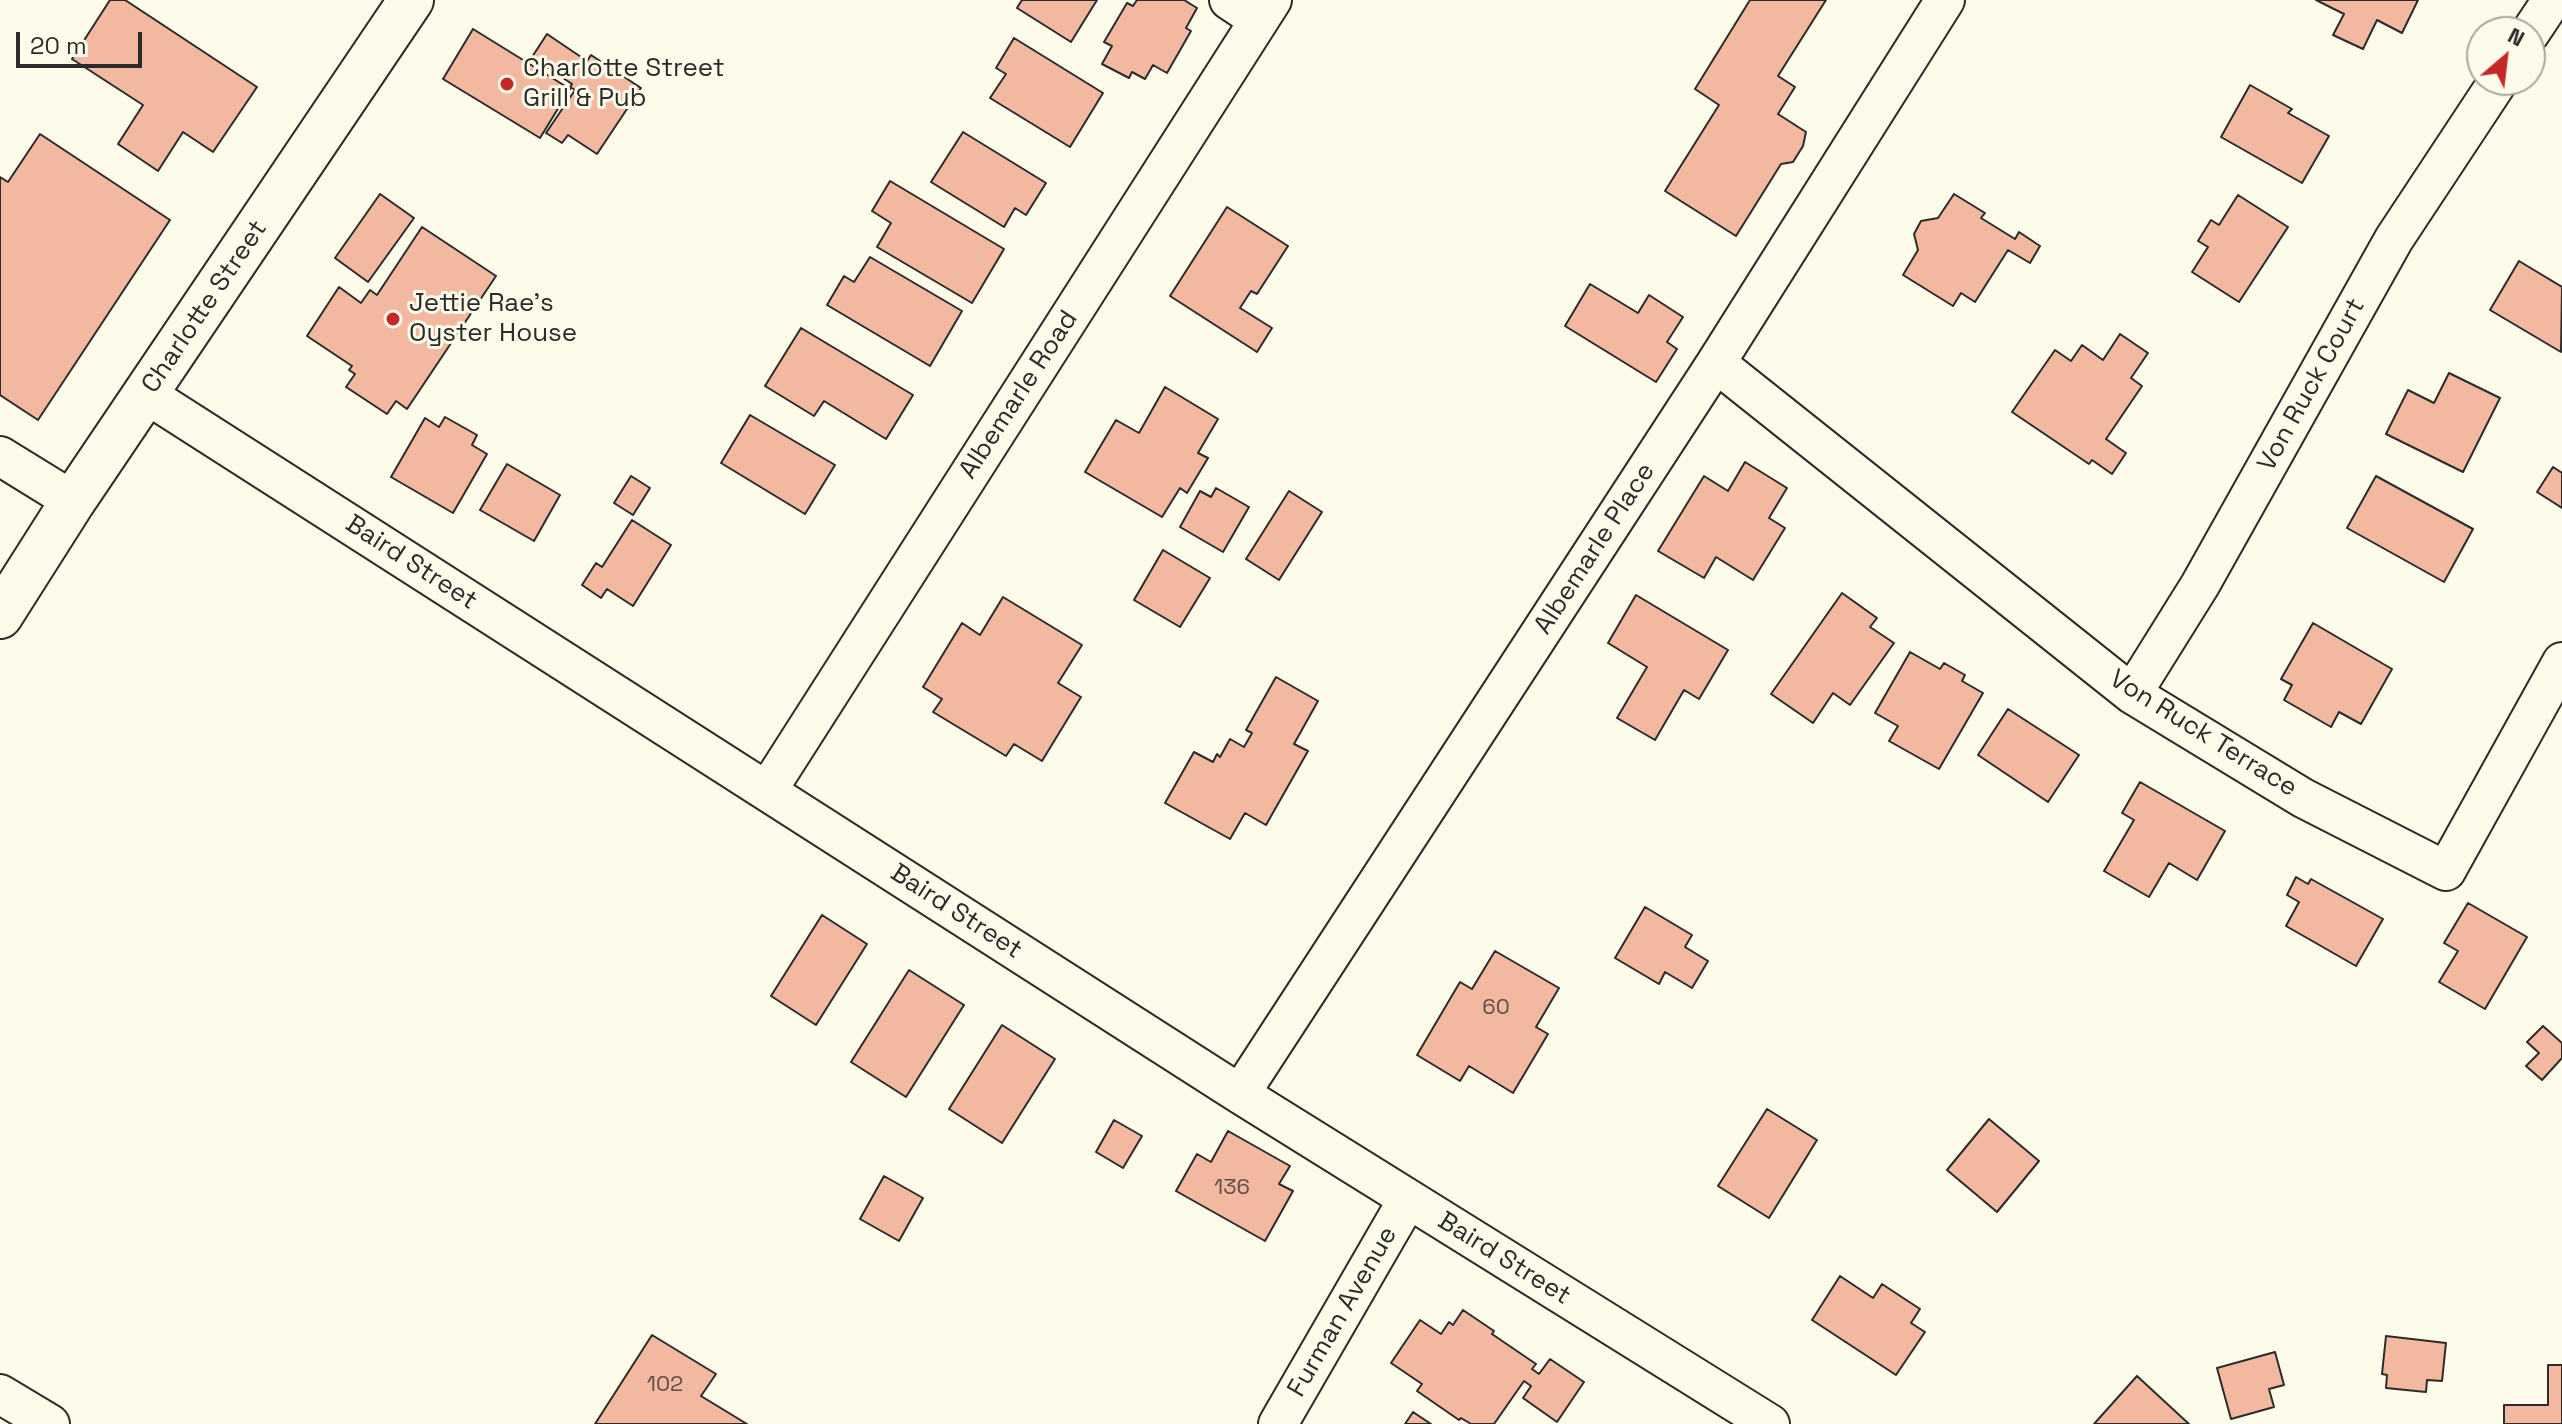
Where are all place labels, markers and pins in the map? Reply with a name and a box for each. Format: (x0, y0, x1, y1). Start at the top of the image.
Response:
place label: Charlotte Street Grill & Pub (523, 53, 725, 114)
marker: Charlotte Street Grill & Pub (498, 75, 516, 93)
place label: Jettie Rae's Oyster House (409, 288, 577, 350)
marker: Jettie Rae's Oyster House (384, 310, 402, 328)

